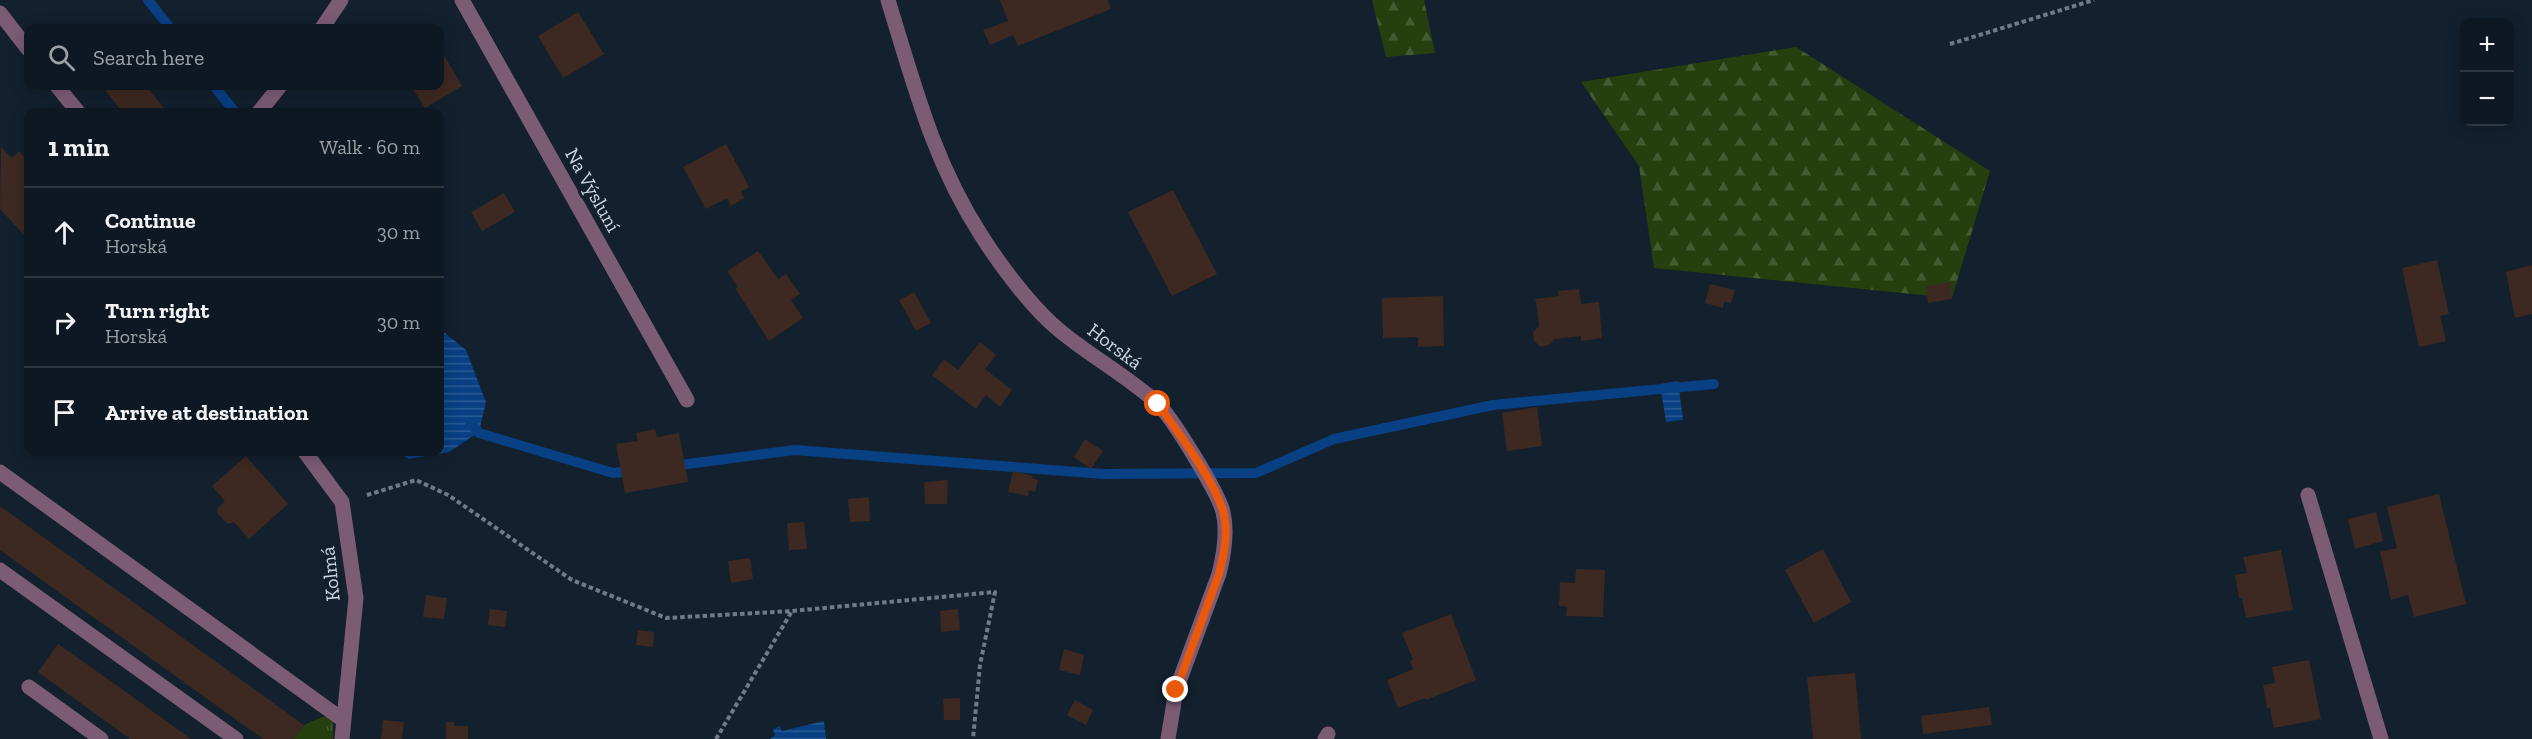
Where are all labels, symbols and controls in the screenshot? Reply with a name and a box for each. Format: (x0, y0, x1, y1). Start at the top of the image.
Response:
map controls (2460, 18, 2514, 126)
button: + (2460, 18, 2514, 72)
search box (24, 24, 444, 90)
icon: search (45, 41, 78, 74)
text: Search here (93, 44, 204, 71)
button: − (2460, 72, 2514, 126)
text: 1 min (48, 131, 109, 163)
text: Walk · 60 m (319, 135, 420, 159)
street label: Na Výsluní (560, 144, 626, 236)
text: Continue (105, 207, 196, 234)
icon: ahead (48, 216, 81, 249)
text: 30 m (377, 220, 420, 244)
text: Horská (105, 234, 167, 258)
text: Turn right (105, 297, 209, 324)
icon: right (48, 306, 81, 339)
text: 30 m (377, 310, 420, 334)
street label: Horská (1083, 318, 1147, 374)
text: Horská (105, 324, 167, 348)
route start (1144, 390, 1170, 416)
icon: arrive (48, 396, 81, 429)
text: Arrive at destination (105, 399, 308, 426)
street label: Kolmá (315, 545, 345, 603)
route end (1162, 676, 1188, 702)

